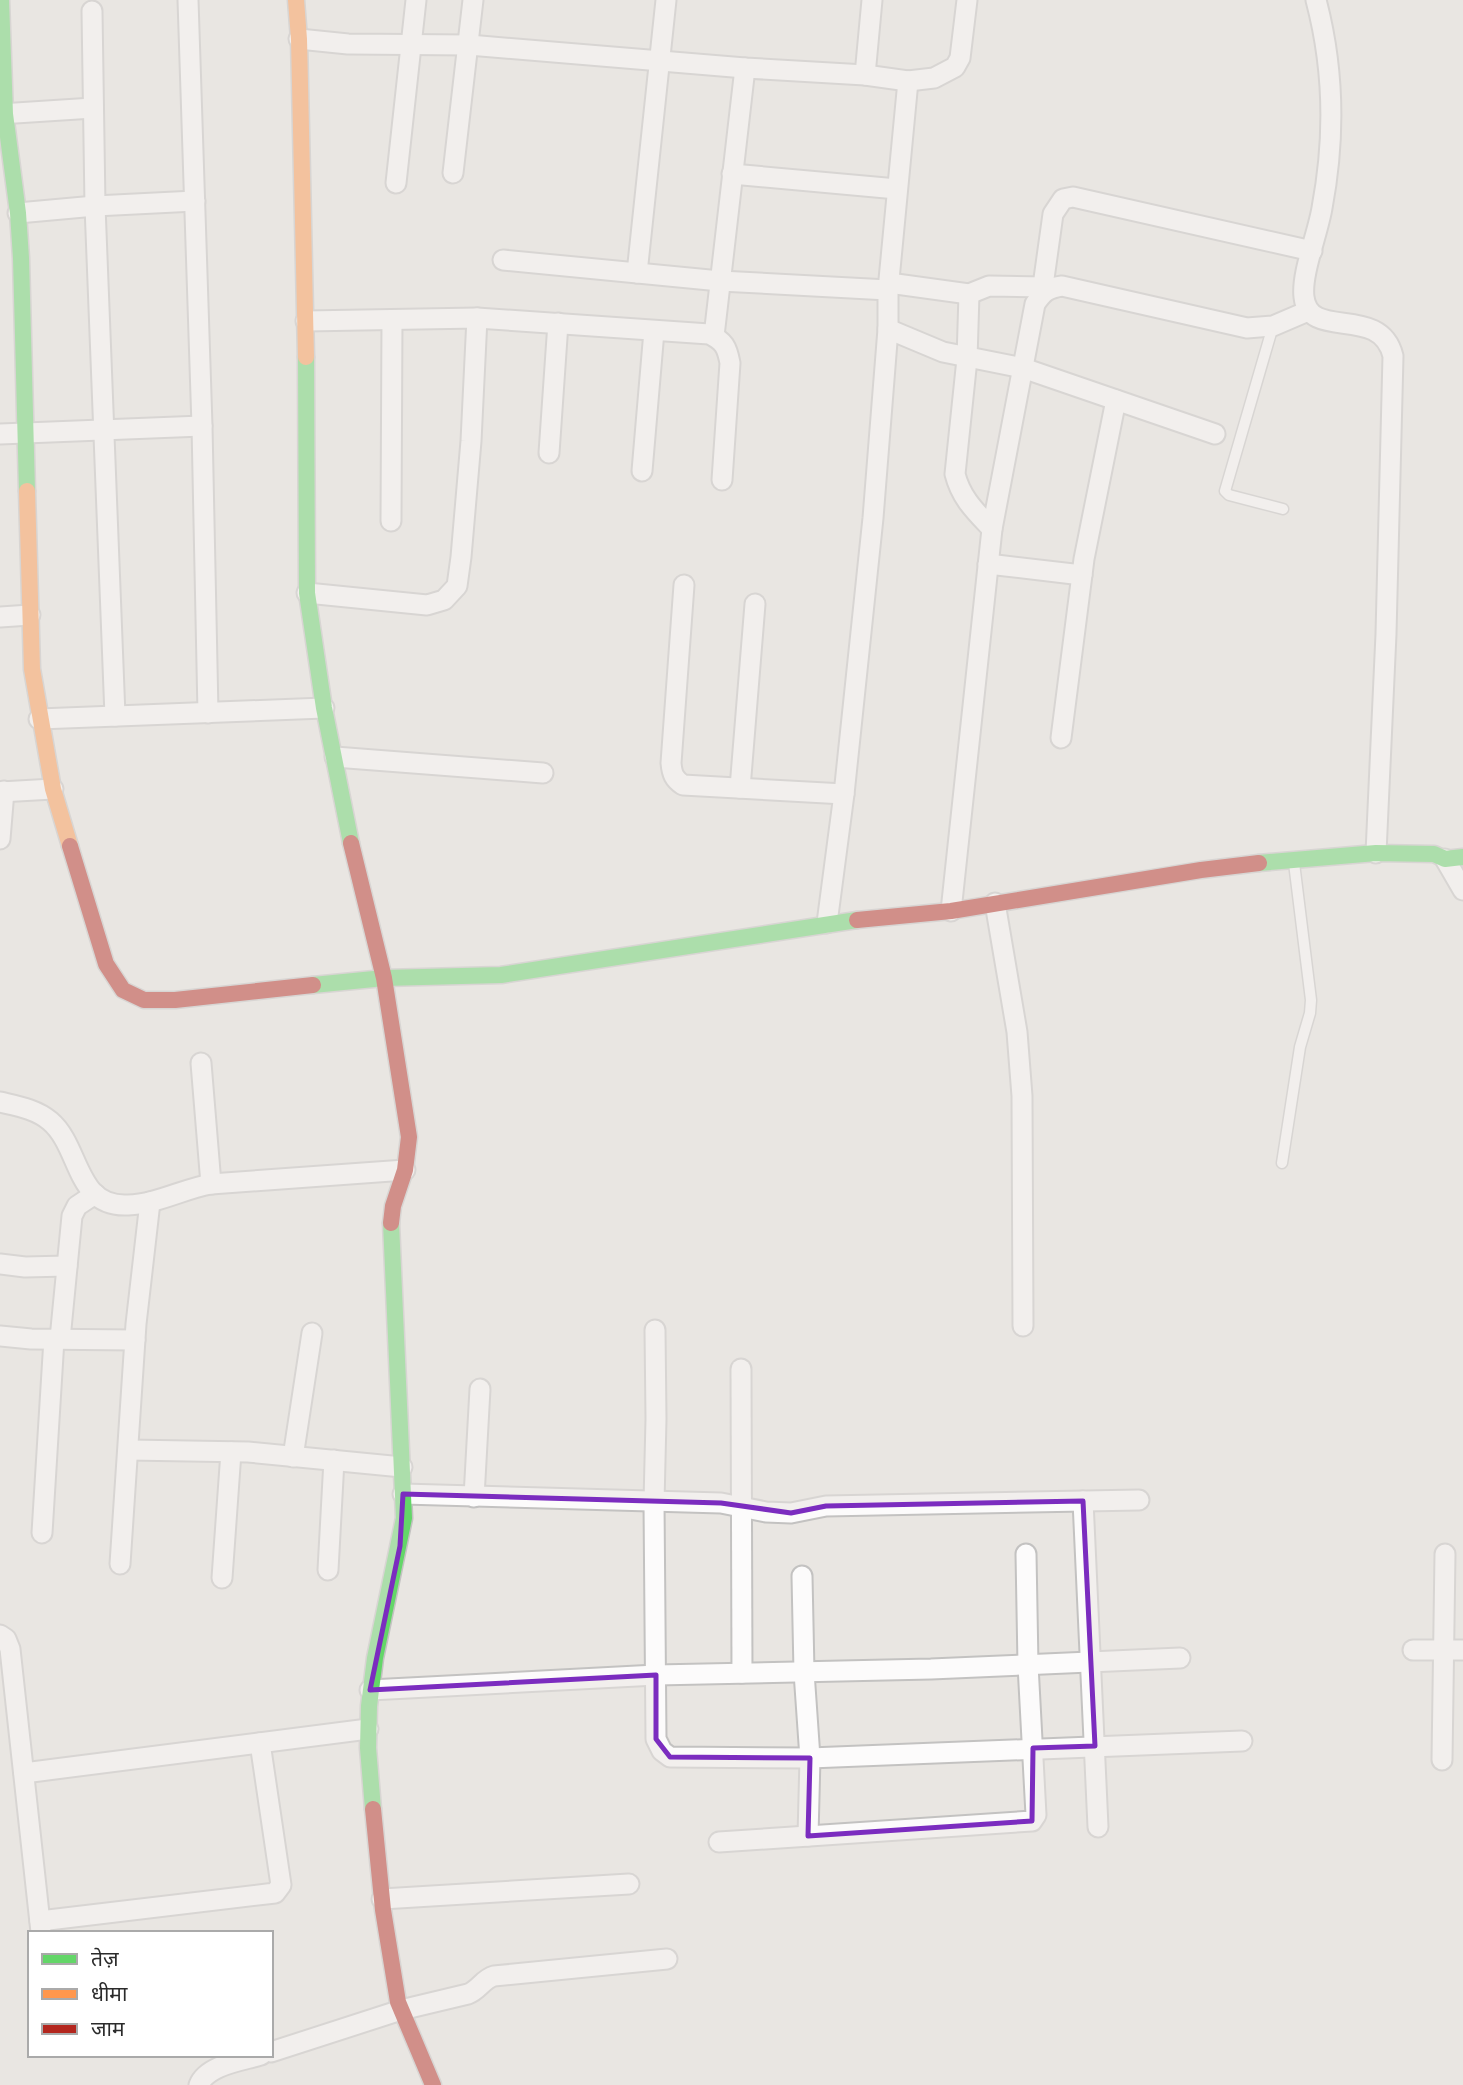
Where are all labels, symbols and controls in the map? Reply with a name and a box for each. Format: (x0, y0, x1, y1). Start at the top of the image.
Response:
legend (28, 1931, 273, 2057)
text: तेज़ (91, 1944, 119, 1972)
text: धीमा (91, 1979, 128, 2007)
text: जाम (91, 2014, 125, 2042)

